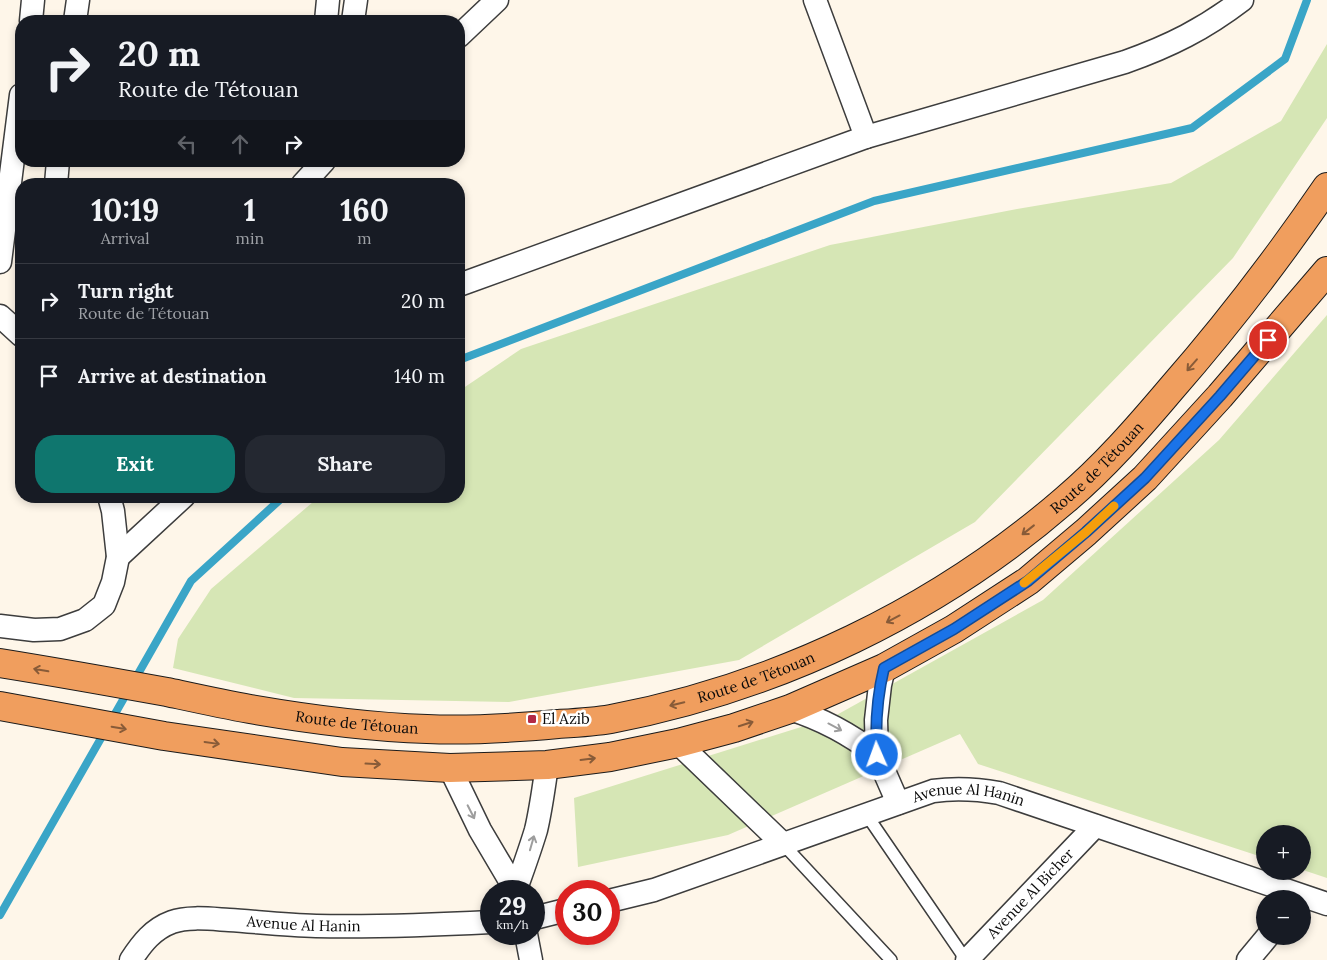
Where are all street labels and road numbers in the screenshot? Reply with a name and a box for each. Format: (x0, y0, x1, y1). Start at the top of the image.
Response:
street label: Route de Tétouan (1046, 418, 1147, 518)
street label: Route de Tétouan (695, 647, 818, 707)
street label: Route de Tétouan (294, 706, 419, 738)
street label: Avenue Al Hanin (909, 779, 1027, 810)
street label: Avenue Al Bicher (982, 844, 1078, 943)
street label: Avenue Al Hanin (245, 911, 361, 935)

